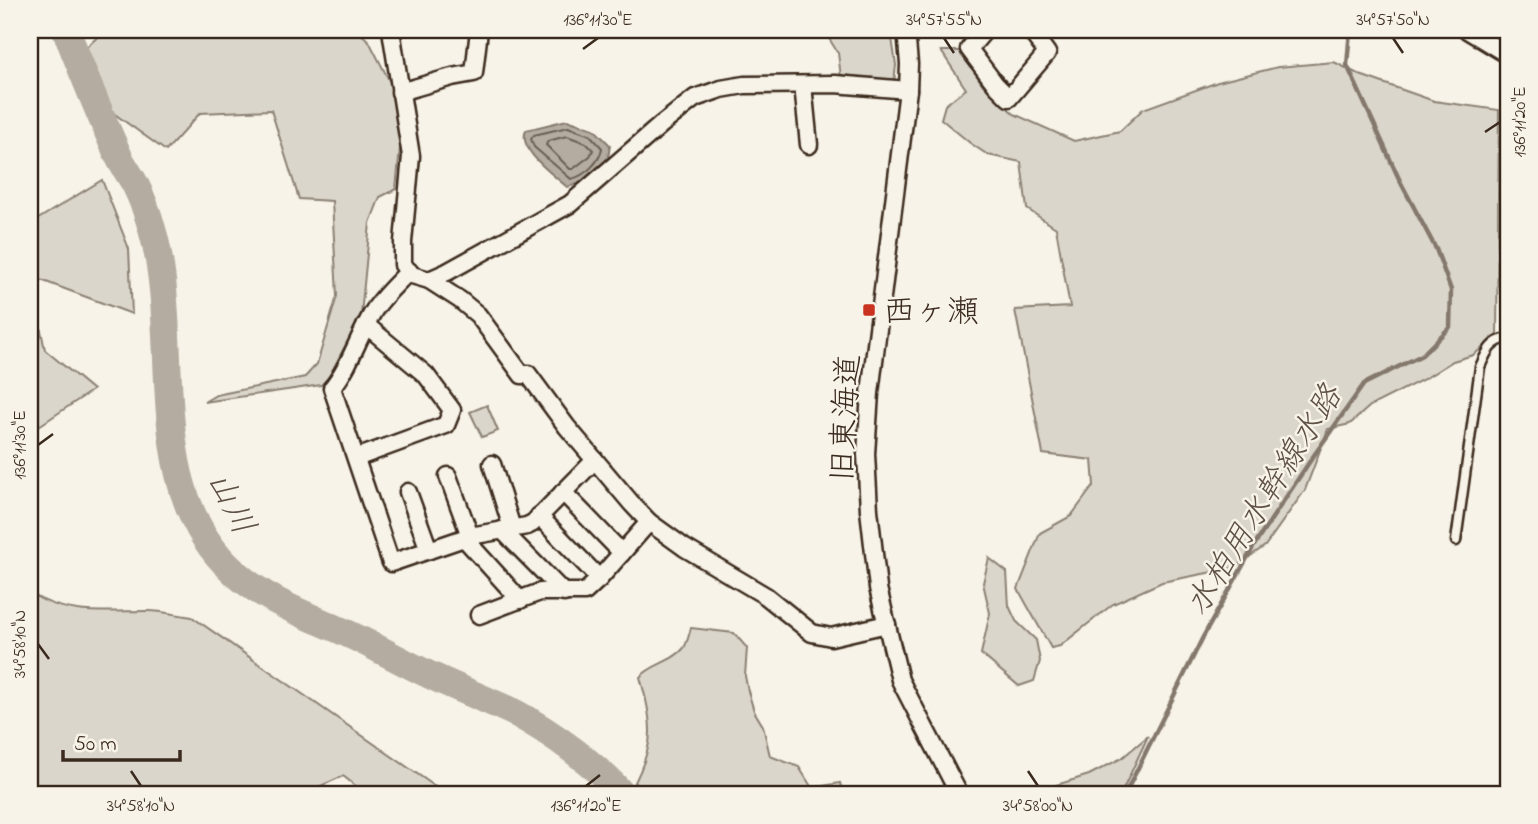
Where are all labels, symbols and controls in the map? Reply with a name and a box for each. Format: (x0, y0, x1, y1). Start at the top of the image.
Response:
text: 136°11'30"E (563, 8, 633, 34)
text: 34°57'55"N (906, 8, 982, 34)
text: 34°57'50"N (1356, 8, 1430, 34)
text: 136°11'20"E (1508, 86, 1534, 158)
place label: 西ヶ瀬 (883, 290, 979, 337)
marker: 西ヶ瀬 (861, 302, 877, 318)
street label: 旧東海道 (821, 353, 874, 483)
water label: 水柏用水幹線水路 (1175, 375, 1357, 626)
text: 136°11'30"E (8, 410, 34, 480)
water label: 山川 (193, 464, 266, 544)
text: 34°58'10"N (8, 610, 34, 678)
scale bar (63, 719, 180, 763)
text: 50 m (74, 730, 117, 760)
text: 34°58'10"N (107, 794, 175, 820)
text: 136°11'20"E (550, 794, 622, 820)
text: 34°58'00"N (1003, 794, 1073, 820)

